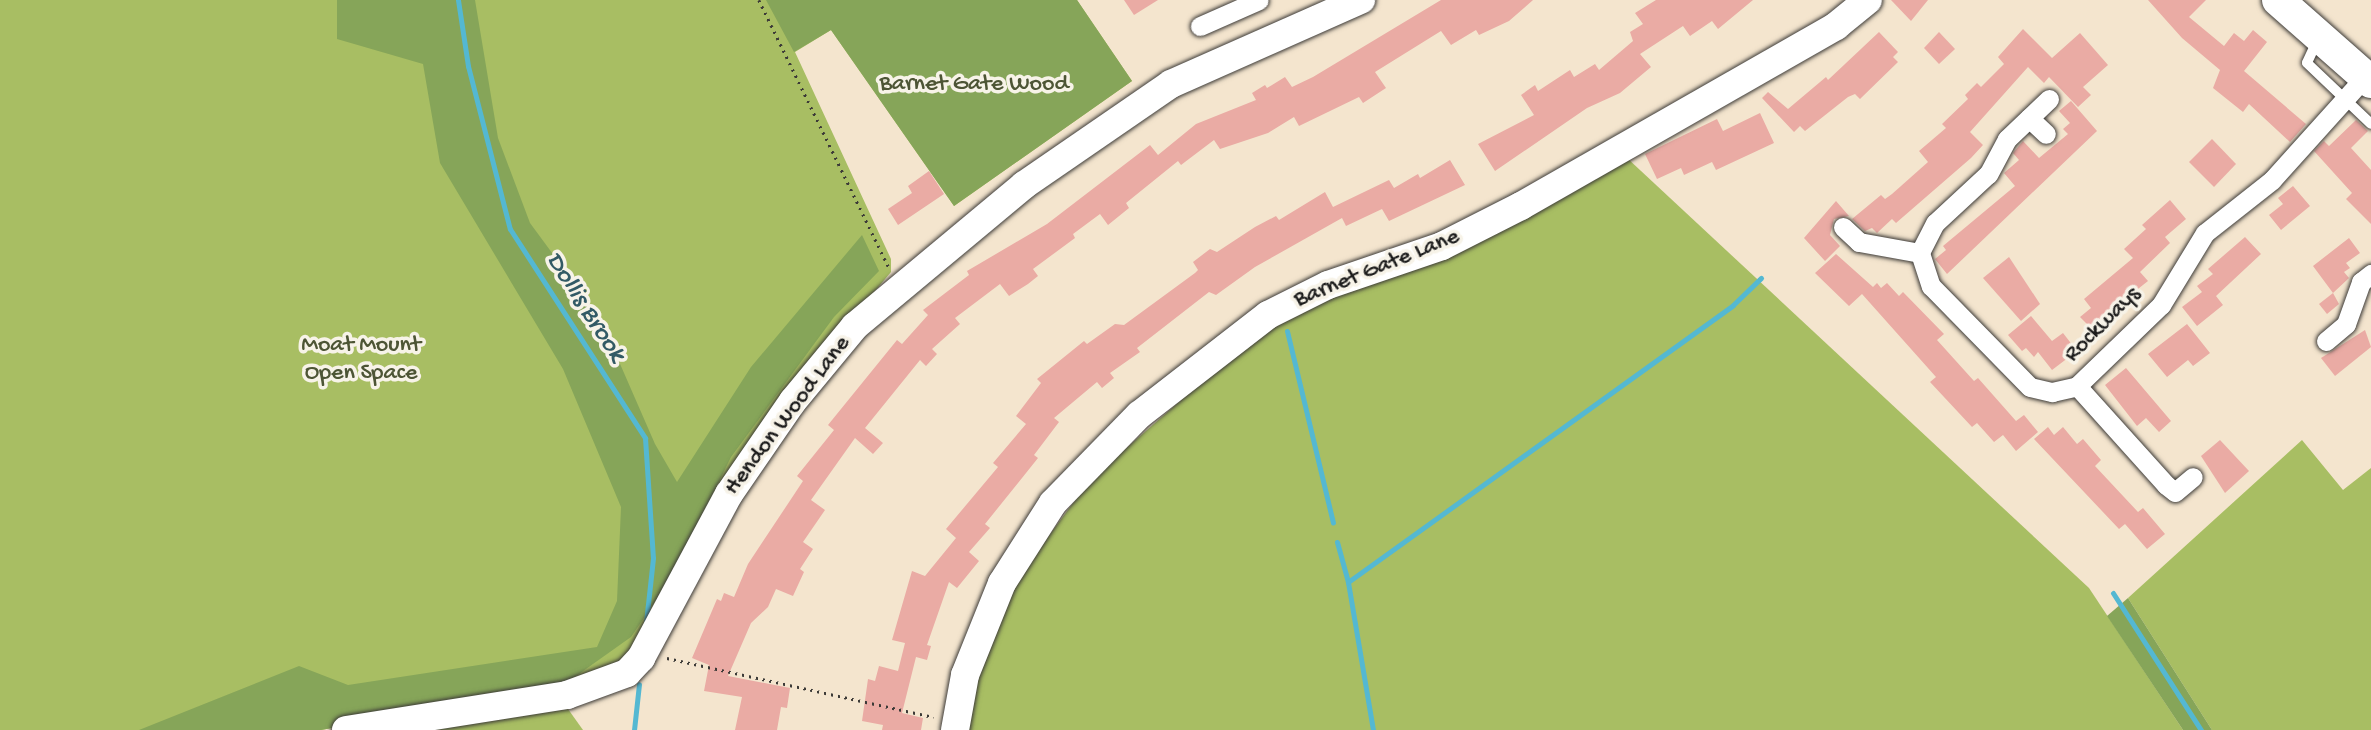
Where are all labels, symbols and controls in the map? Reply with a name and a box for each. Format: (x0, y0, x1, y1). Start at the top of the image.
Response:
park label: Barnet Gate Wood (879, 71, 1069, 99)
street label: Barnet Gate Lane (1290, 223, 1464, 315)
water label: Dollis Brook (537, 247, 631, 369)
street label: Rockways (2059, 281, 2147, 369)
street label: Hendon Wood Lane (719, 331, 857, 501)
park label: Moat Mount Open Space (301, 332, 421, 388)

